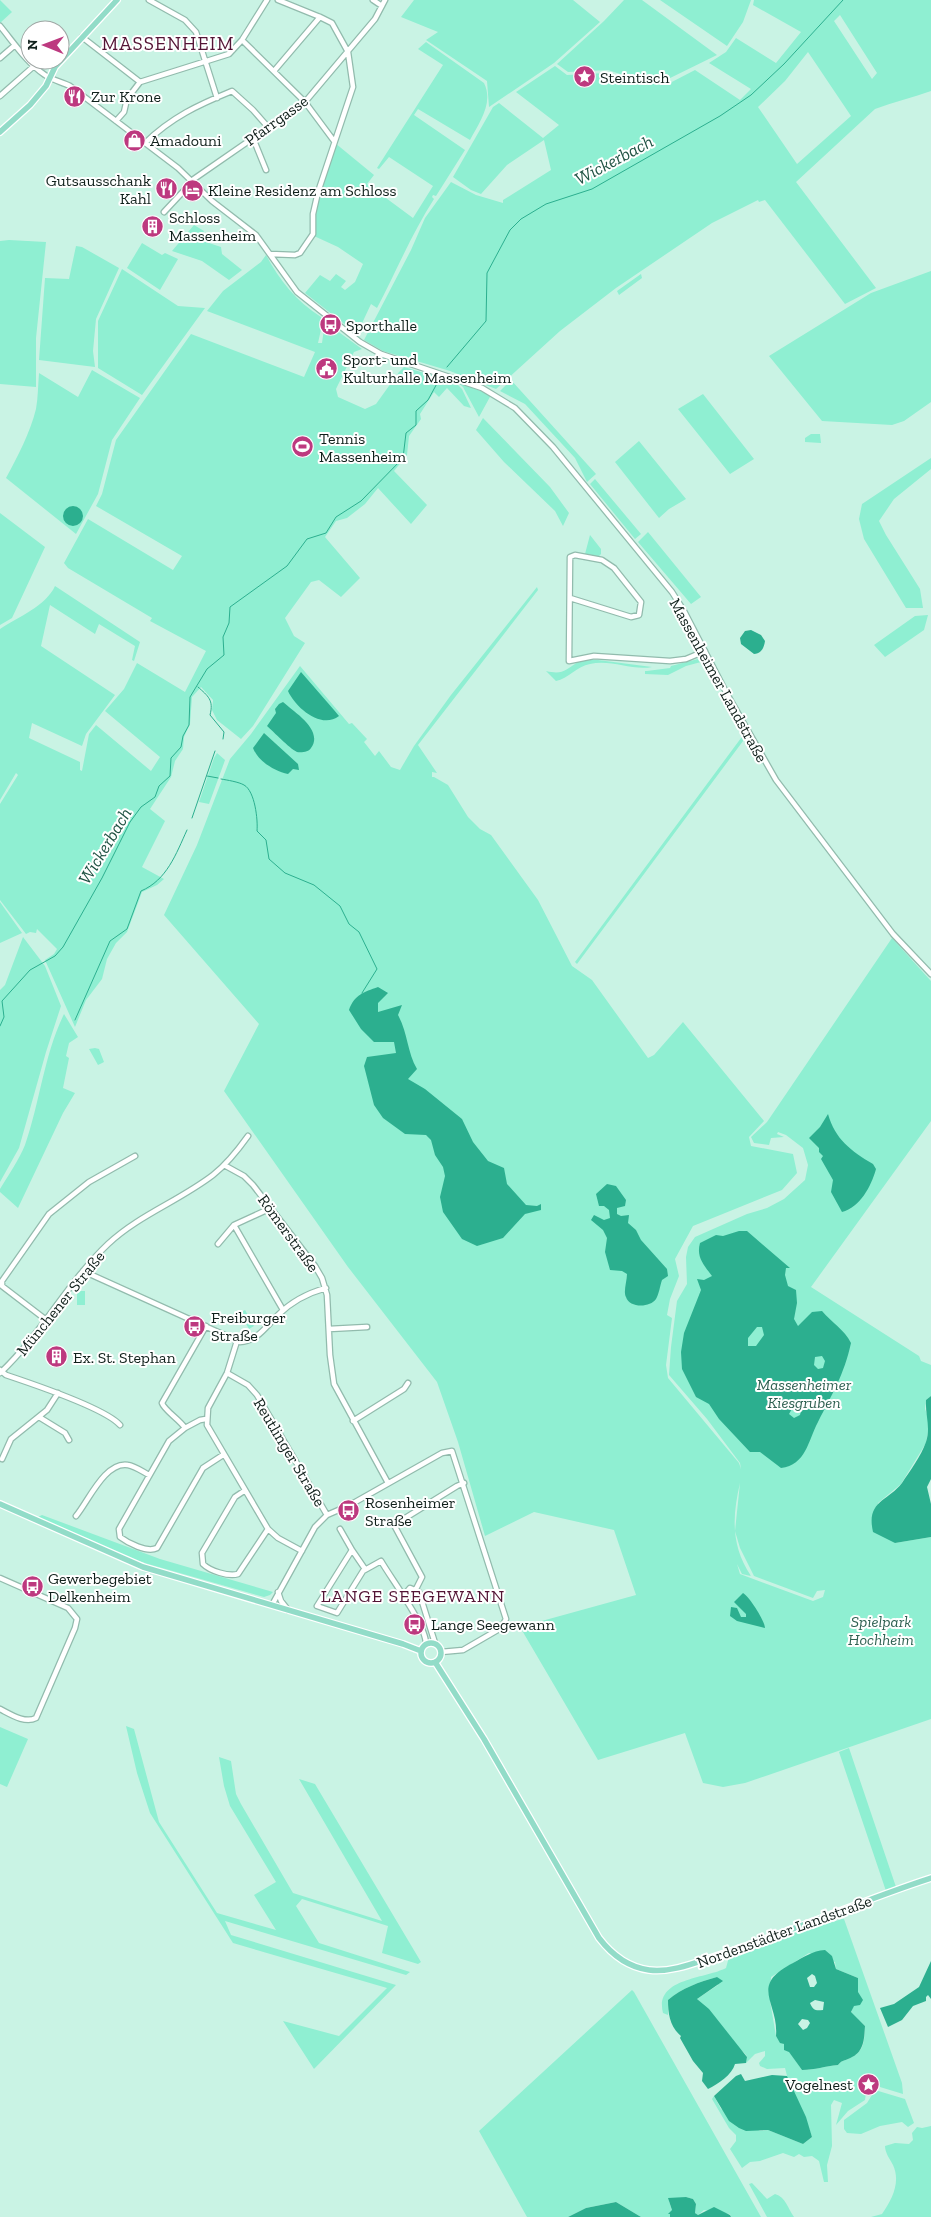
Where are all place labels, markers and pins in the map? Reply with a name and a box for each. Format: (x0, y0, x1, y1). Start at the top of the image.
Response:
place icon: Steintisch (572, 65, 596, 89)
place label: Steintisch (600, 68, 669, 87)
restaurant icon: Zur Krone (63, 84, 87, 108)
place label: Zur Krone (91, 87, 161, 106)
shop icon: Amadouni (122, 128, 146, 152)
place label: Amadouni (150, 131, 222, 150)
place label: Gutsausschank Kahl (46, 171, 152, 208)
restaurant icon: Gutsausschank Kahl (155, 177, 179, 201)
hotel icon: Kleine Residenz am Schloss (180, 178, 204, 202)
place label: Kleine Residenz am Schloss (208, 181, 397, 200)
place label: Schloss Massenheim (169, 208, 256, 245)
building icon: Schloss Massenheim (141, 214, 165, 238)
bus stop icon: Sporthalle (318, 313, 342, 337)
place label: Sporthalle (346, 316, 417, 335)
place label: Sport- und Kulturhalle Massenheim (343, 350, 512, 387)
public building icon: Sport- und Kulturhalle Massenheim (315, 356, 339, 380)
place label: Tennis Massenheim (319, 429, 406, 466)
sports icon: Tennis Massenheim (291, 435, 315, 459)
place label: Freiburger Straße (211, 1308, 286, 1345)
bus stop icon: Freiburger Straße (183, 1314, 207, 1338)
building icon: Ex. St. Stephan (45, 1345, 69, 1369)
place label: Ex. St. Stephan (73, 1348, 177, 1367)
place label: Rosenheimer Straße (365, 1493, 456, 1530)
bus stop icon: Rosenheimer Straße (337, 1499, 361, 1523)
place label: Gewerbegebiet Delkenheim (48, 1569, 152, 1606)
bus stop icon: Gewerbegebiet Delkenheim (20, 1575, 44, 1599)
bus stop icon: Lange Seegewann (403, 1612, 427, 1636)
place label: Lange Seegewann (431, 1615, 555, 1634)
place icon: Vogelnest (857, 2072, 881, 2096)
place label: Vogelnest (784, 2075, 853, 2094)

